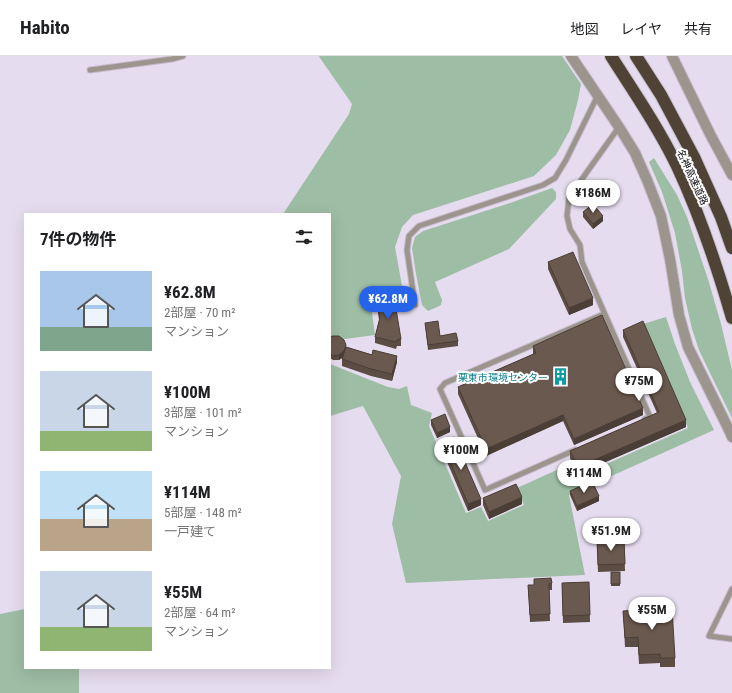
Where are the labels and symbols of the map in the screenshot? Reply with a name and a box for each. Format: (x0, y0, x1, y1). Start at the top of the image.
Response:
street label: 名神高速道路 (675, 148, 710, 207)
pin: ¥186M (565, 180, 621, 214)
pin: ¥62.8M (355, 286, 421, 320)
building icon: 栗東市環境センター (551, 367, 571, 387)
pin: ¥75M (615, 368, 663, 402)
place label: 栗東市環境センター (458, 372, 548, 383)
pin: ¥100M (433, 437, 489, 471)
pin: ¥114M (556, 460, 612, 494)
pin: ¥51.9M (578, 518, 644, 552)
pin: ¥55M (628, 597, 676, 631)

